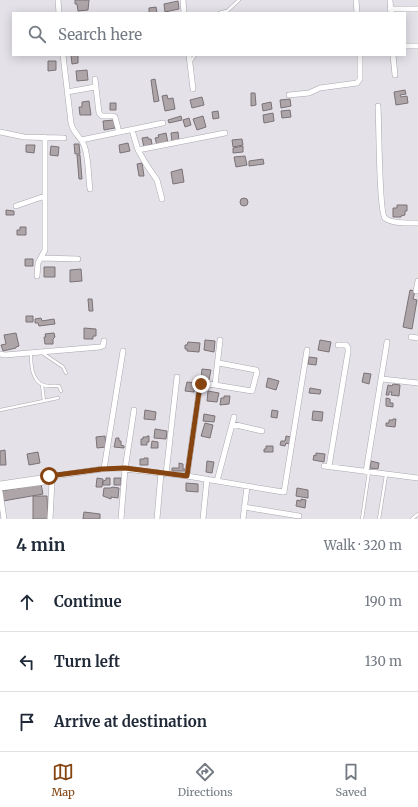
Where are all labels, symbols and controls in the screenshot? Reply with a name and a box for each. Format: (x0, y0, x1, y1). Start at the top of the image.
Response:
search box (12, 12, 406, 56)
icon: search (26, 23, 48, 45)
text: Search here (58, 25, 142, 44)
route end (192, 375, 210, 393)
route start (40, 467, 58, 485)
text: 4 min (16, 534, 65, 556)
text: Walk · 320 m (324, 537, 402, 554)
icon: ahead (16, 591, 38, 613)
text: Continue (54, 592, 122, 611)
text: 190 m (365, 593, 402, 610)
icon: left (16, 651, 38, 673)
text: Turn left (54, 652, 120, 671)
text: 130 m (365, 653, 402, 670)
icon: arrive (16, 711, 38, 733)
text: Arrive at destination (54, 712, 207, 731)
tab: Map (51, 761, 75, 799)
tab: Directions (178, 761, 233, 799)
tab: Saved (335, 761, 367, 799)

